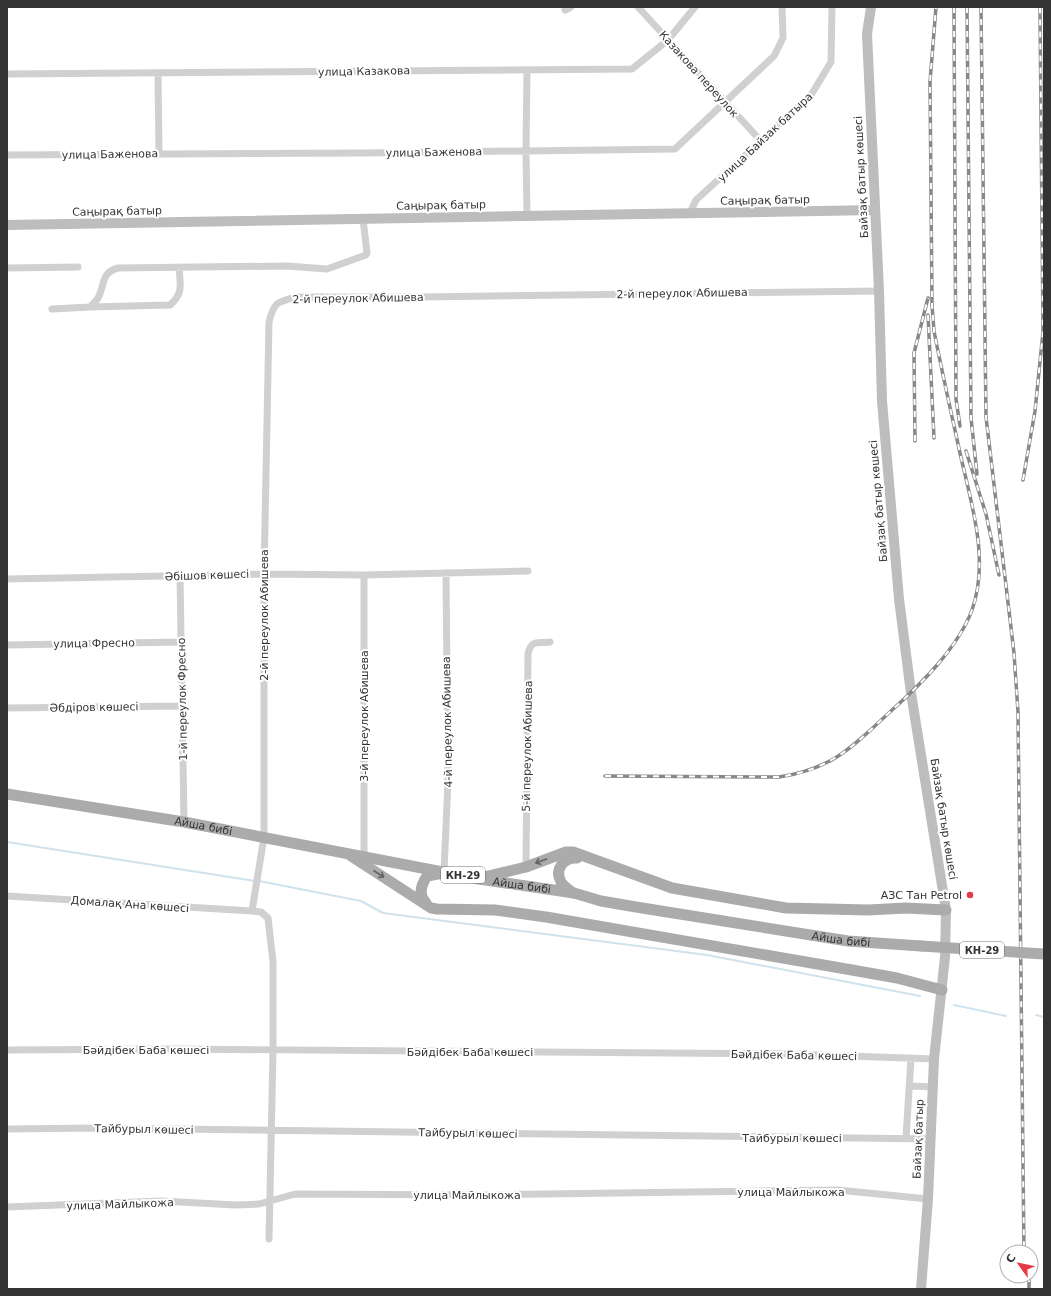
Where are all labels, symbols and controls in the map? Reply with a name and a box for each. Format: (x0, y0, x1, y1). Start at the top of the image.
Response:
street label: Казакова переулок (656, 28, 741, 121)
street label: улица Казакова (318, 64, 410, 79)
street label: улица Байзак батыра (715, 90, 815, 185)
street label: Байзақ батыр көшесі (852, 115, 871, 239)
street label: улица Баженова (386, 145, 482, 160)
street label: улица Баженова (62, 147, 158, 162)
street label: Саңырақ батыр (720, 193, 810, 208)
street label: Саңырақ батыр (396, 198, 486, 213)
street label: Саңырақ батыр (72, 204, 162, 219)
street label: 2-й переулок Абишева (616, 286, 748, 301)
street label: 2-й переулок Абишева (292, 291, 424, 306)
street label: Байзақ батыр көшесі (867, 439, 890, 563)
street label: 2-й переулок Абишева (258, 549, 271, 681)
street label: Әбішов көшесі (165, 568, 250, 583)
street label: улица Фресно (53, 636, 135, 651)
street label: 1-й переулок Фресно (175, 637, 190, 761)
street label: 3-й переулок Абишева (358, 650, 371, 782)
street label: 4-й переулок Абишева (440, 656, 455, 788)
street label: 5-й переулок Абишева (520, 680, 535, 812)
street label: Әбдіров көшесі (49, 700, 139, 715)
street label: Байзақ батыр көшесі (927, 758, 960, 881)
street label: Айша бибі (173, 815, 233, 838)
one-way arrow (536, 858, 548, 866)
road number: КН-29 (441, 867, 485, 883)
one-way arrow (373, 870, 384, 878)
street label: Айша бибі (492, 875, 552, 897)
place label: АЗС Тан Petrol (881, 889, 962, 902)
marker: АЗС Тан Petrol (965, 890, 975, 900)
street label: Домалақ Ана көшесі (70, 894, 190, 915)
street label: Айша бибі (811, 929, 871, 950)
road number: КН-29 (960, 942, 1004, 958)
street label: Бәйдібек Баба көшесі (83, 1044, 209, 1057)
street label: Бәйдібек Баба көшесі (407, 1046, 533, 1059)
street label: Бәйдібек Баба көшесі (731, 1048, 857, 1063)
street label: Байзақ батыр (911, 1099, 926, 1179)
street label: Тайбурыл көшесі (93, 1122, 194, 1137)
street label: Тайбурыл көшесі (417, 1126, 518, 1141)
street label: Тайбурыл көшесі (741, 1132, 842, 1145)
street label: улица Майлыкожа (737, 1186, 845, 1199)
street label: улица Майлыкожа (413, 1189, 521, 1202)
street label: улица Майлыкожа (66, 1196, 174, 1213)
north arrow (999, 1244, 1039, 1284)
text: С (1003, 1252, 1019, 1266)

